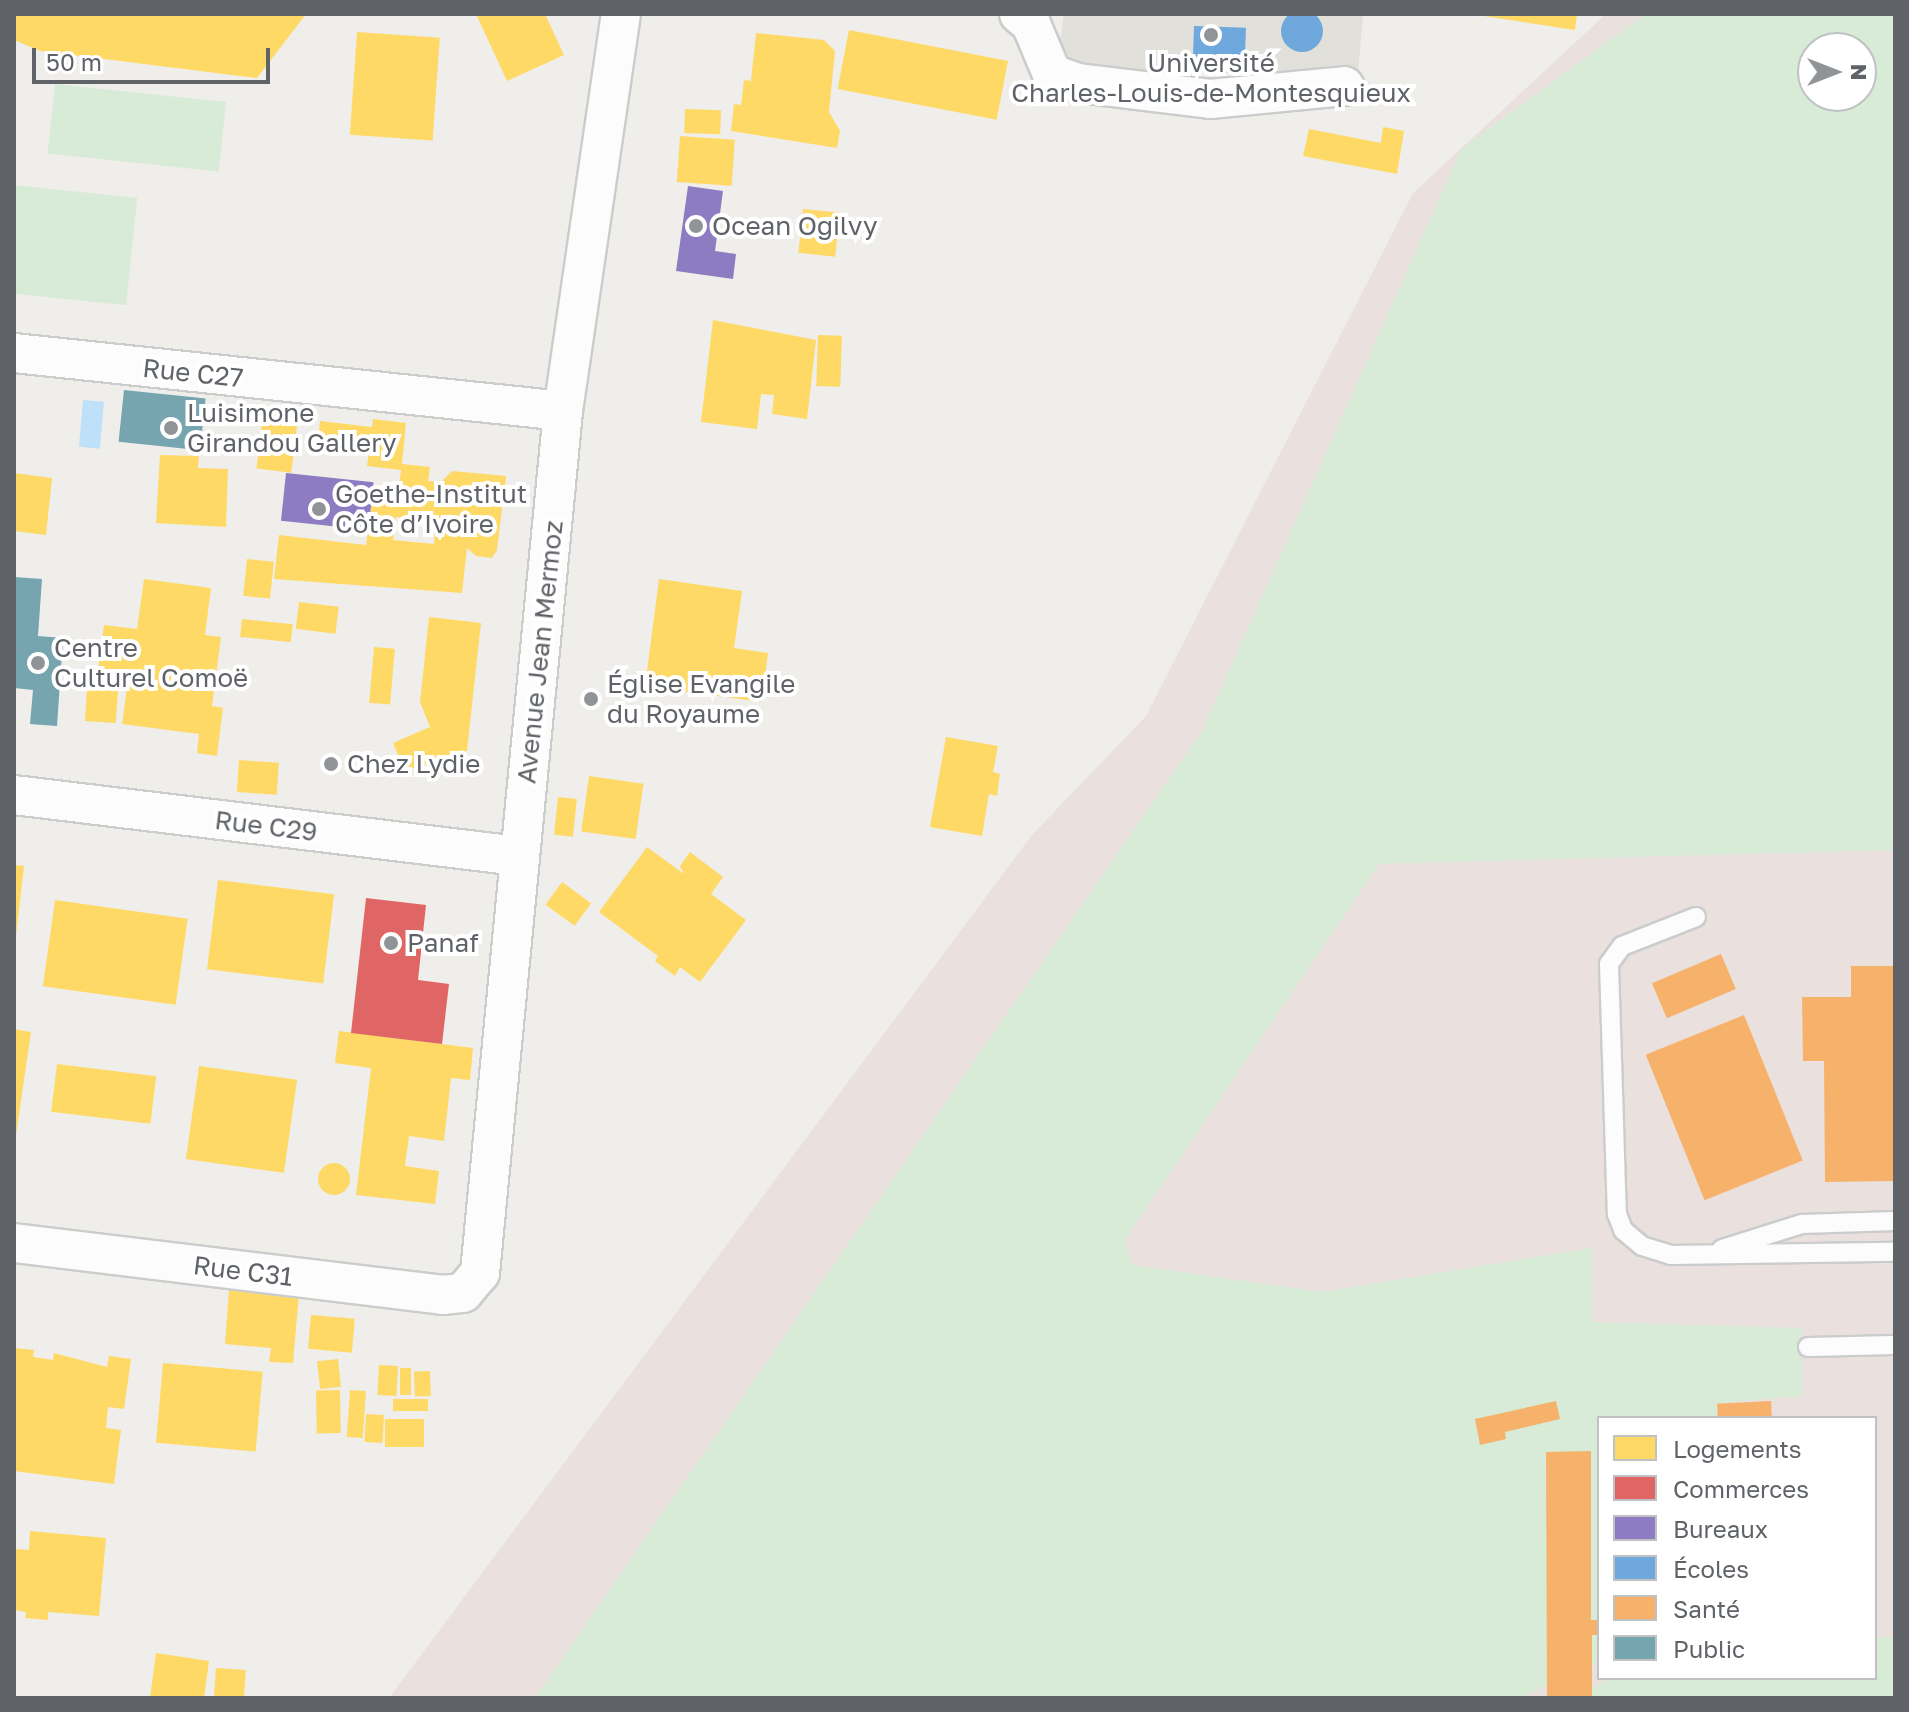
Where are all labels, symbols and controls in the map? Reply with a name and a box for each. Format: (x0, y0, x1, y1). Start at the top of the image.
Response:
marker: Université Charles-Louis-de-Montesquieux (1202, 26, 1220, 44)
scale bar (36, 32, 274, 82)
north arrow (1797, 32, 1877, 112)
text: 50 m (46, 47, 102, 76)
place label: Université Charles-Louis-de-Montesquieux (1011, 47, 1411, 108)
text: N (1846, 64, 1873, 80)
place label: Ocean Ogilvy (712, 210, 878, 242)
marker: Ocean Ogilvy (687, 217, 705, 235)
street label: Rue C27 (141, 352, 245, 394)
place label: Luisimone Girandou Gallery (187, 397, 397, 458)
marker: Luisimone Girandou Gallery (162, 419, 180, 437)
place label: Goethe-Institut Côte d’Ivoire (335, 478, 527, 540)
marker: Goethe-Institut Côte d’Ivoire (310, 500, 328, 518)
street label: Avenue Jean Mermoz (511, 519, 569, 785)
place label: Centre Culturel Comoë (54, 632, 248, 694)
marker: Centre Culturel Comoë (29, 654, 47, 672)
place label: Église Evangile du Royaume (607, 668, 795, 730)
marker: Église Evangile du Royaume (582, 690, 600, 708)
place label: Chez Lydie (347, 748, 480, 780)
marker: Chez Lydie (322, 755, 340, 773)
street label: Rue C29 (213, 804, 319, 848)
place label: Panaf (407, 927, 479, 959)
marker: Panaf (382, 934, 400, 952)
street label: Rue C31 (191, 1249, 295, 1293)
legend (1597, 1416, 1877, 1680)
text: Logements (1673, 1434, 1802, 1463)
text: Commerces (1673, 1474, 1809, 1503)
text: Bureaux (1673, 1514, 1768, 1543)
text: Écoles (1673, 1554, 1749, 1583)
text: Santé (1673, 1594, 1740, 1623)
text: Public (1673, 1634, 1745, 1663)

